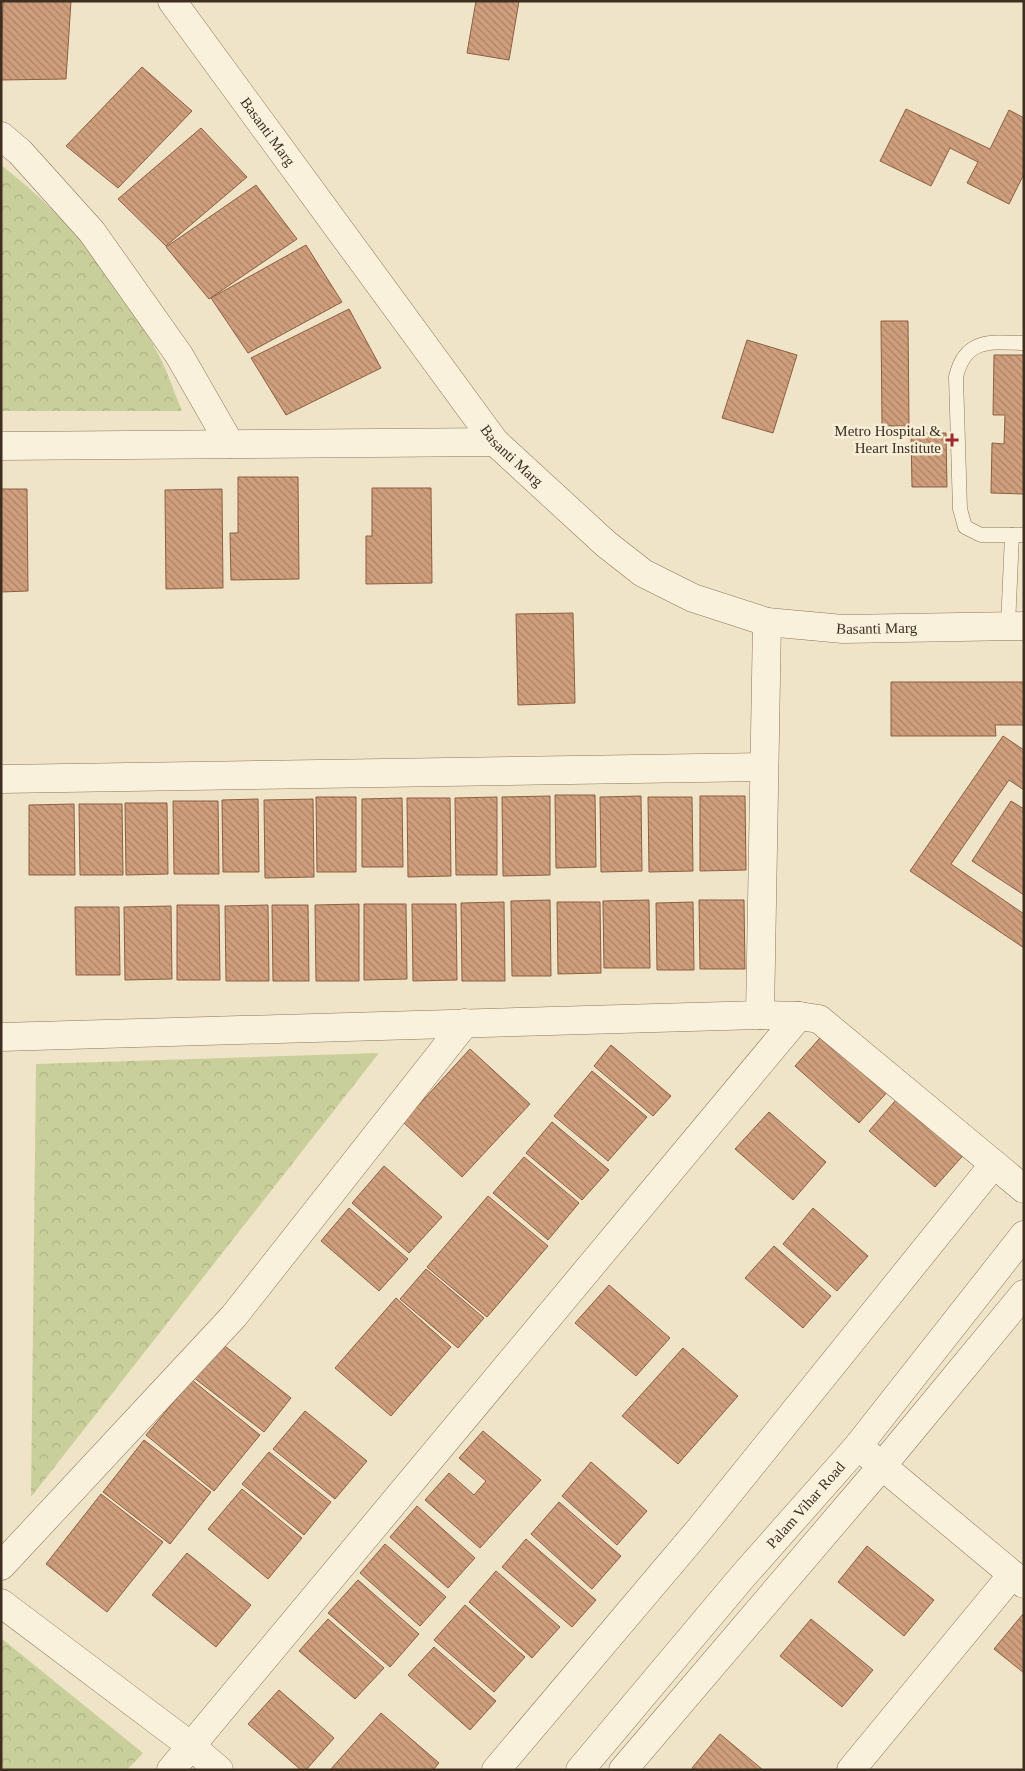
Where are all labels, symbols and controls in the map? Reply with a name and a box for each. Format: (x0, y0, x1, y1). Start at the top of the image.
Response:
street label: Basanti Marg (237, 94, 298, 170)
street label: Basanti Marg (477, 422, 546, 490)
place label: Metro Hospital & Heart Institute (834, 423, 941, 456)
marker: Metro Hospital & Heart Institute (945, 433, 959, 447)
street label: Basanti Marg (835, 620, 918, 637)
street label: Palam Vihar Road (763, 1458, 848, 1552)

